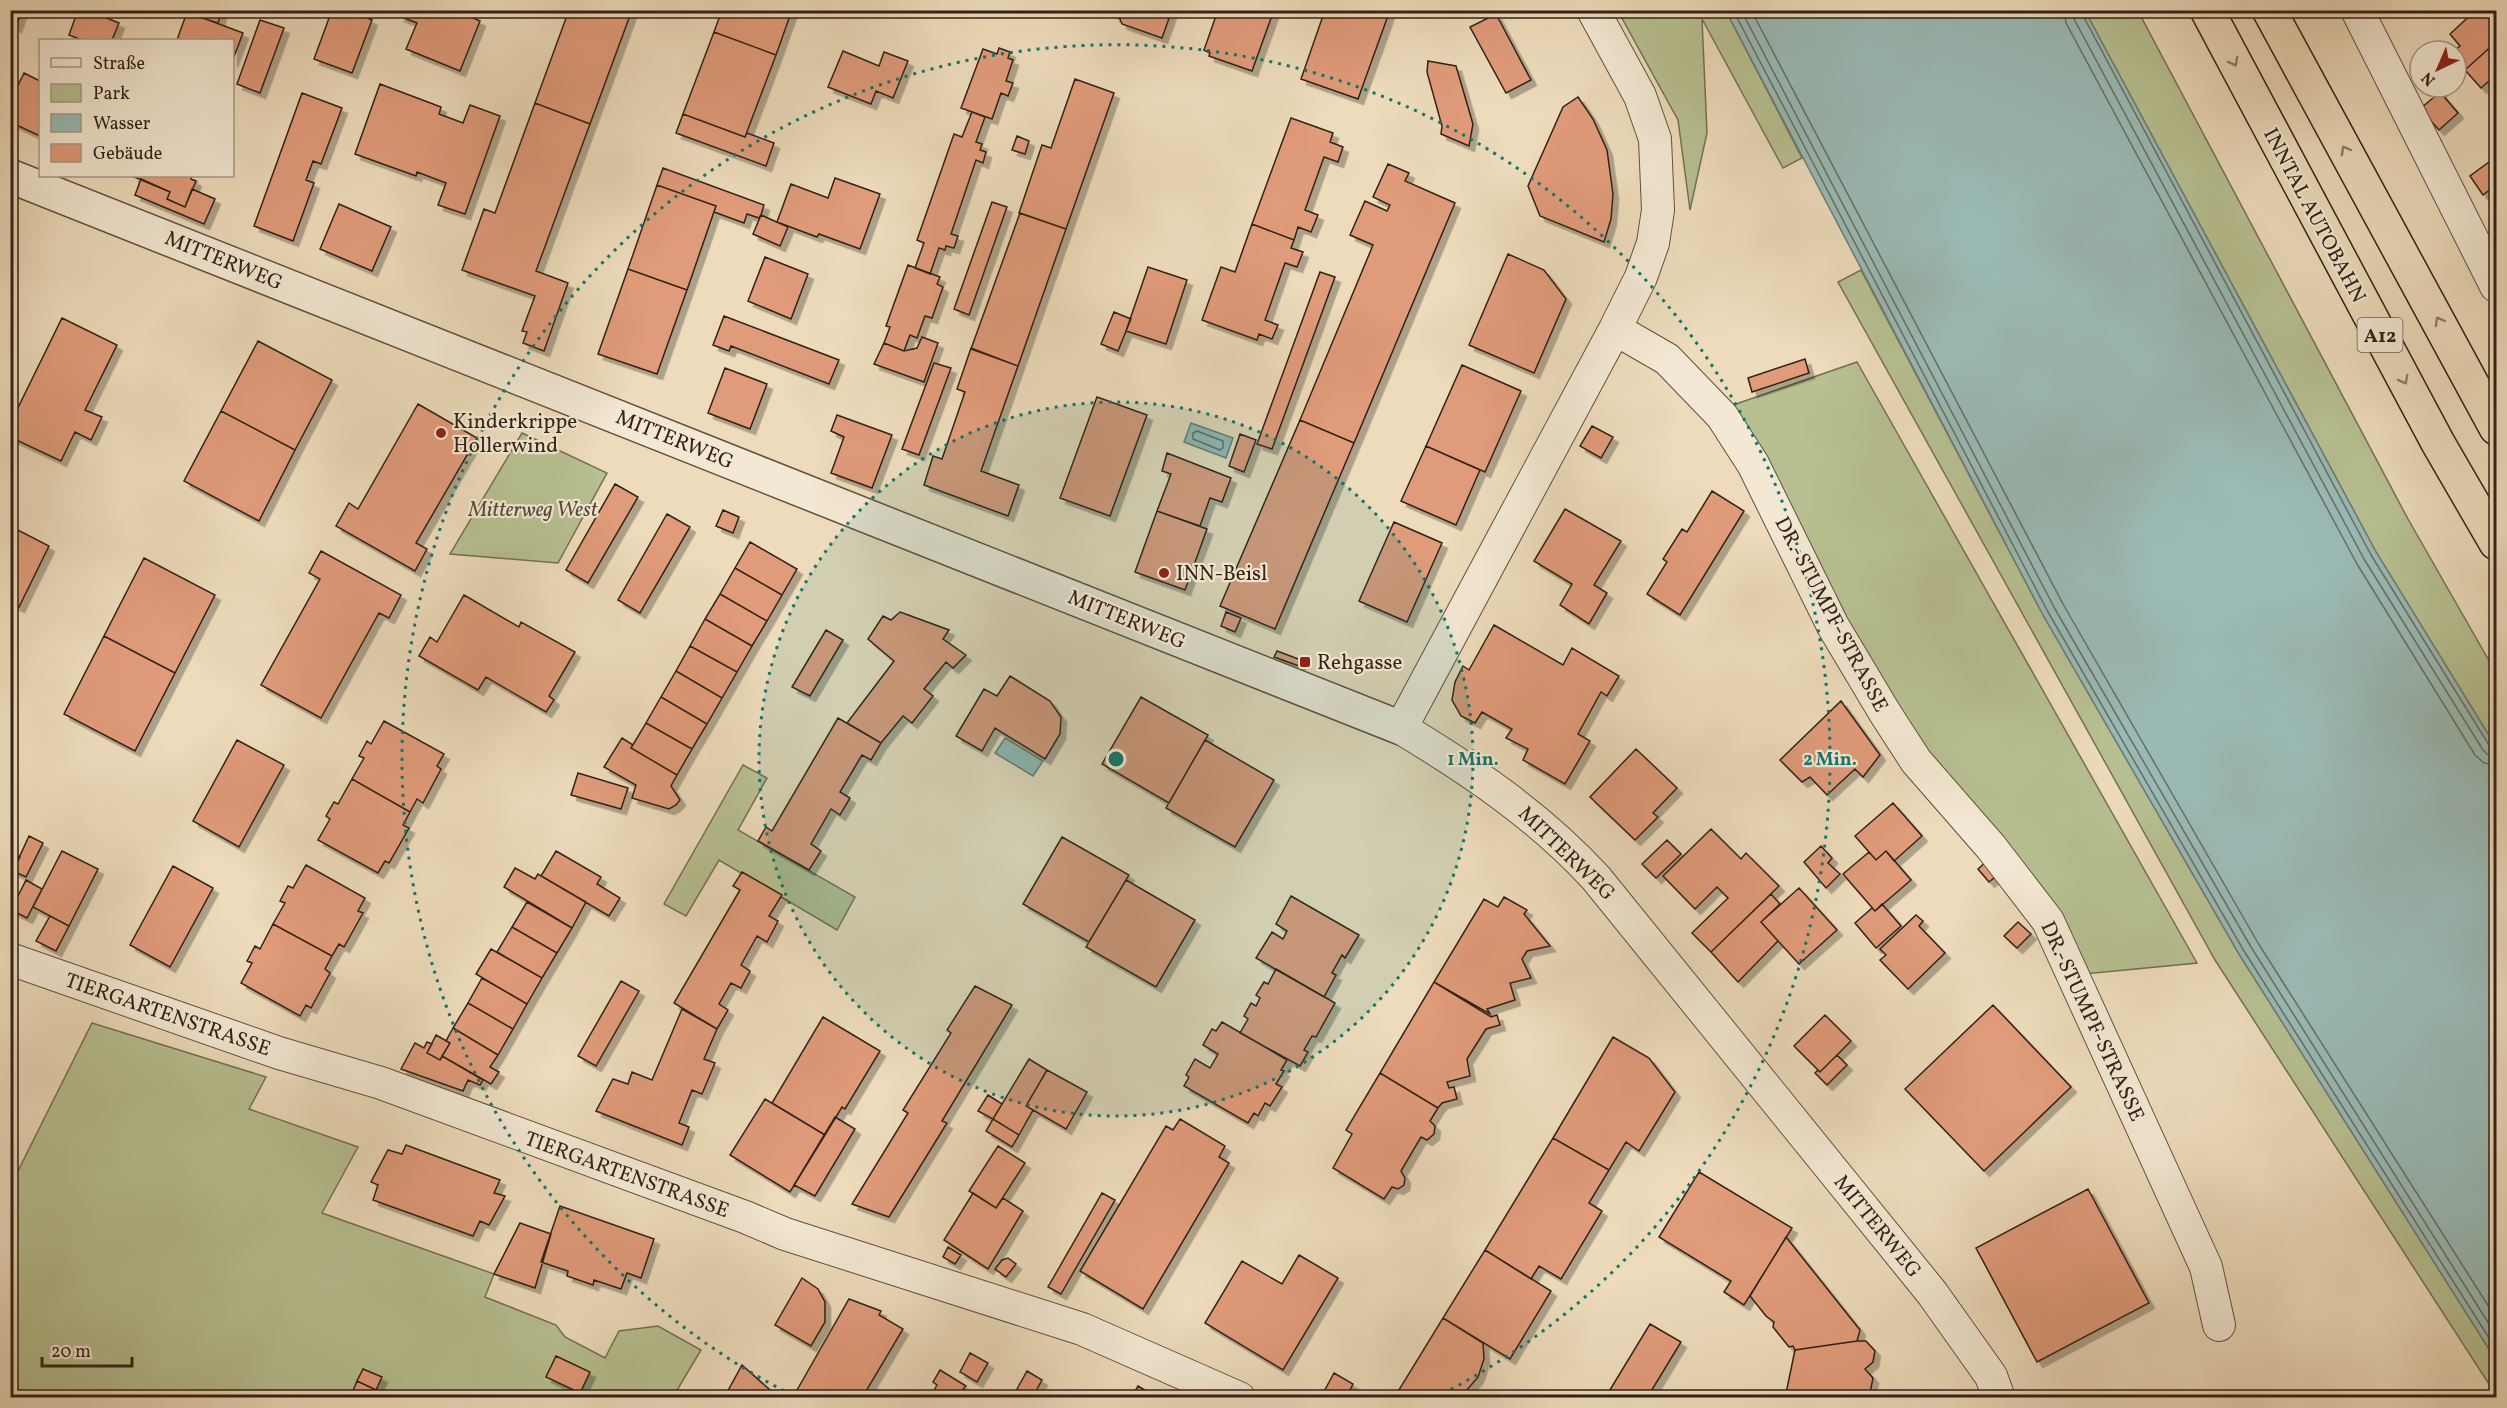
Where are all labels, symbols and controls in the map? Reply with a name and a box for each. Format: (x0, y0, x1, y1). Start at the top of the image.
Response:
legend (39, 39, 234, 177)
north arrow (2408, 39, 2468, 99)
text: Straße (93, 52, 145, 77)
one-way arrow (2227, 56, 2238, 67)
text: N (2417, 66, 2441, 90)
text: Park (93, 82, 130, 107)
text: Wasser (93, 112, 151, 137)
street label: INNTAL AUTOBAHN (2255, 123, 2372, 308)
text: Gebäude (93, 142, 162, 167)
one-way arrow (2341, 146, 2352, 157)
street label: MITTERWEG (160, 225, 287, 298)
one-way arrow (2435, 317, 2446, 327)
road number: A12 (2358, 318, 2402, 352)
one-way arrow (2397, 374, 2408, 384)
street label: MITTERWEG (611, 404, 738, 477)
place label: Kinderkrippe Hollerwind (453, 408, 577, 461)
marker: Kinderkrippe Hollerwind (434, 426, 448, 440)
park label: Mitterweg West (468, 496, 599, 525)
street label: DR.-STUMPF-STRASSE (1767, 512, 1895, 718)
place label: INN-Beisl (1176, 560, 1267, 589)
marker: INN-Beisl (1157, 566, 1171, 580)
street label: MITTERWEG (1063, 584, 1190, 657)
place label: Rehgasse (1317, 649, 1403, 678)
marker: Rehgasse (1298, 655, 1312, 669)
text: 1 Min. (1447, 748, 1499, 773)
text: 2 Min. (1803, 748, 1857, 773)
centre of rings (1106, 749, 1126, 769)
street label: MITTERWEG (1511, 800, 1621, 908)
street label: DR.-STUMPF-STRASSE (2032, 917, 2151, 1126)
street label: TIERGARTENSTRASSE (61, 967, 274, 1064)
street label: TIERGARTENSTRASSE (520, 1125, 733, 1226)
street label: MITTERWEG (1826, 1169, 1927, 1285)
scale bar (42, 1330, 132, 1368)
text: 20 m (51, 1340, 91, 1365)

